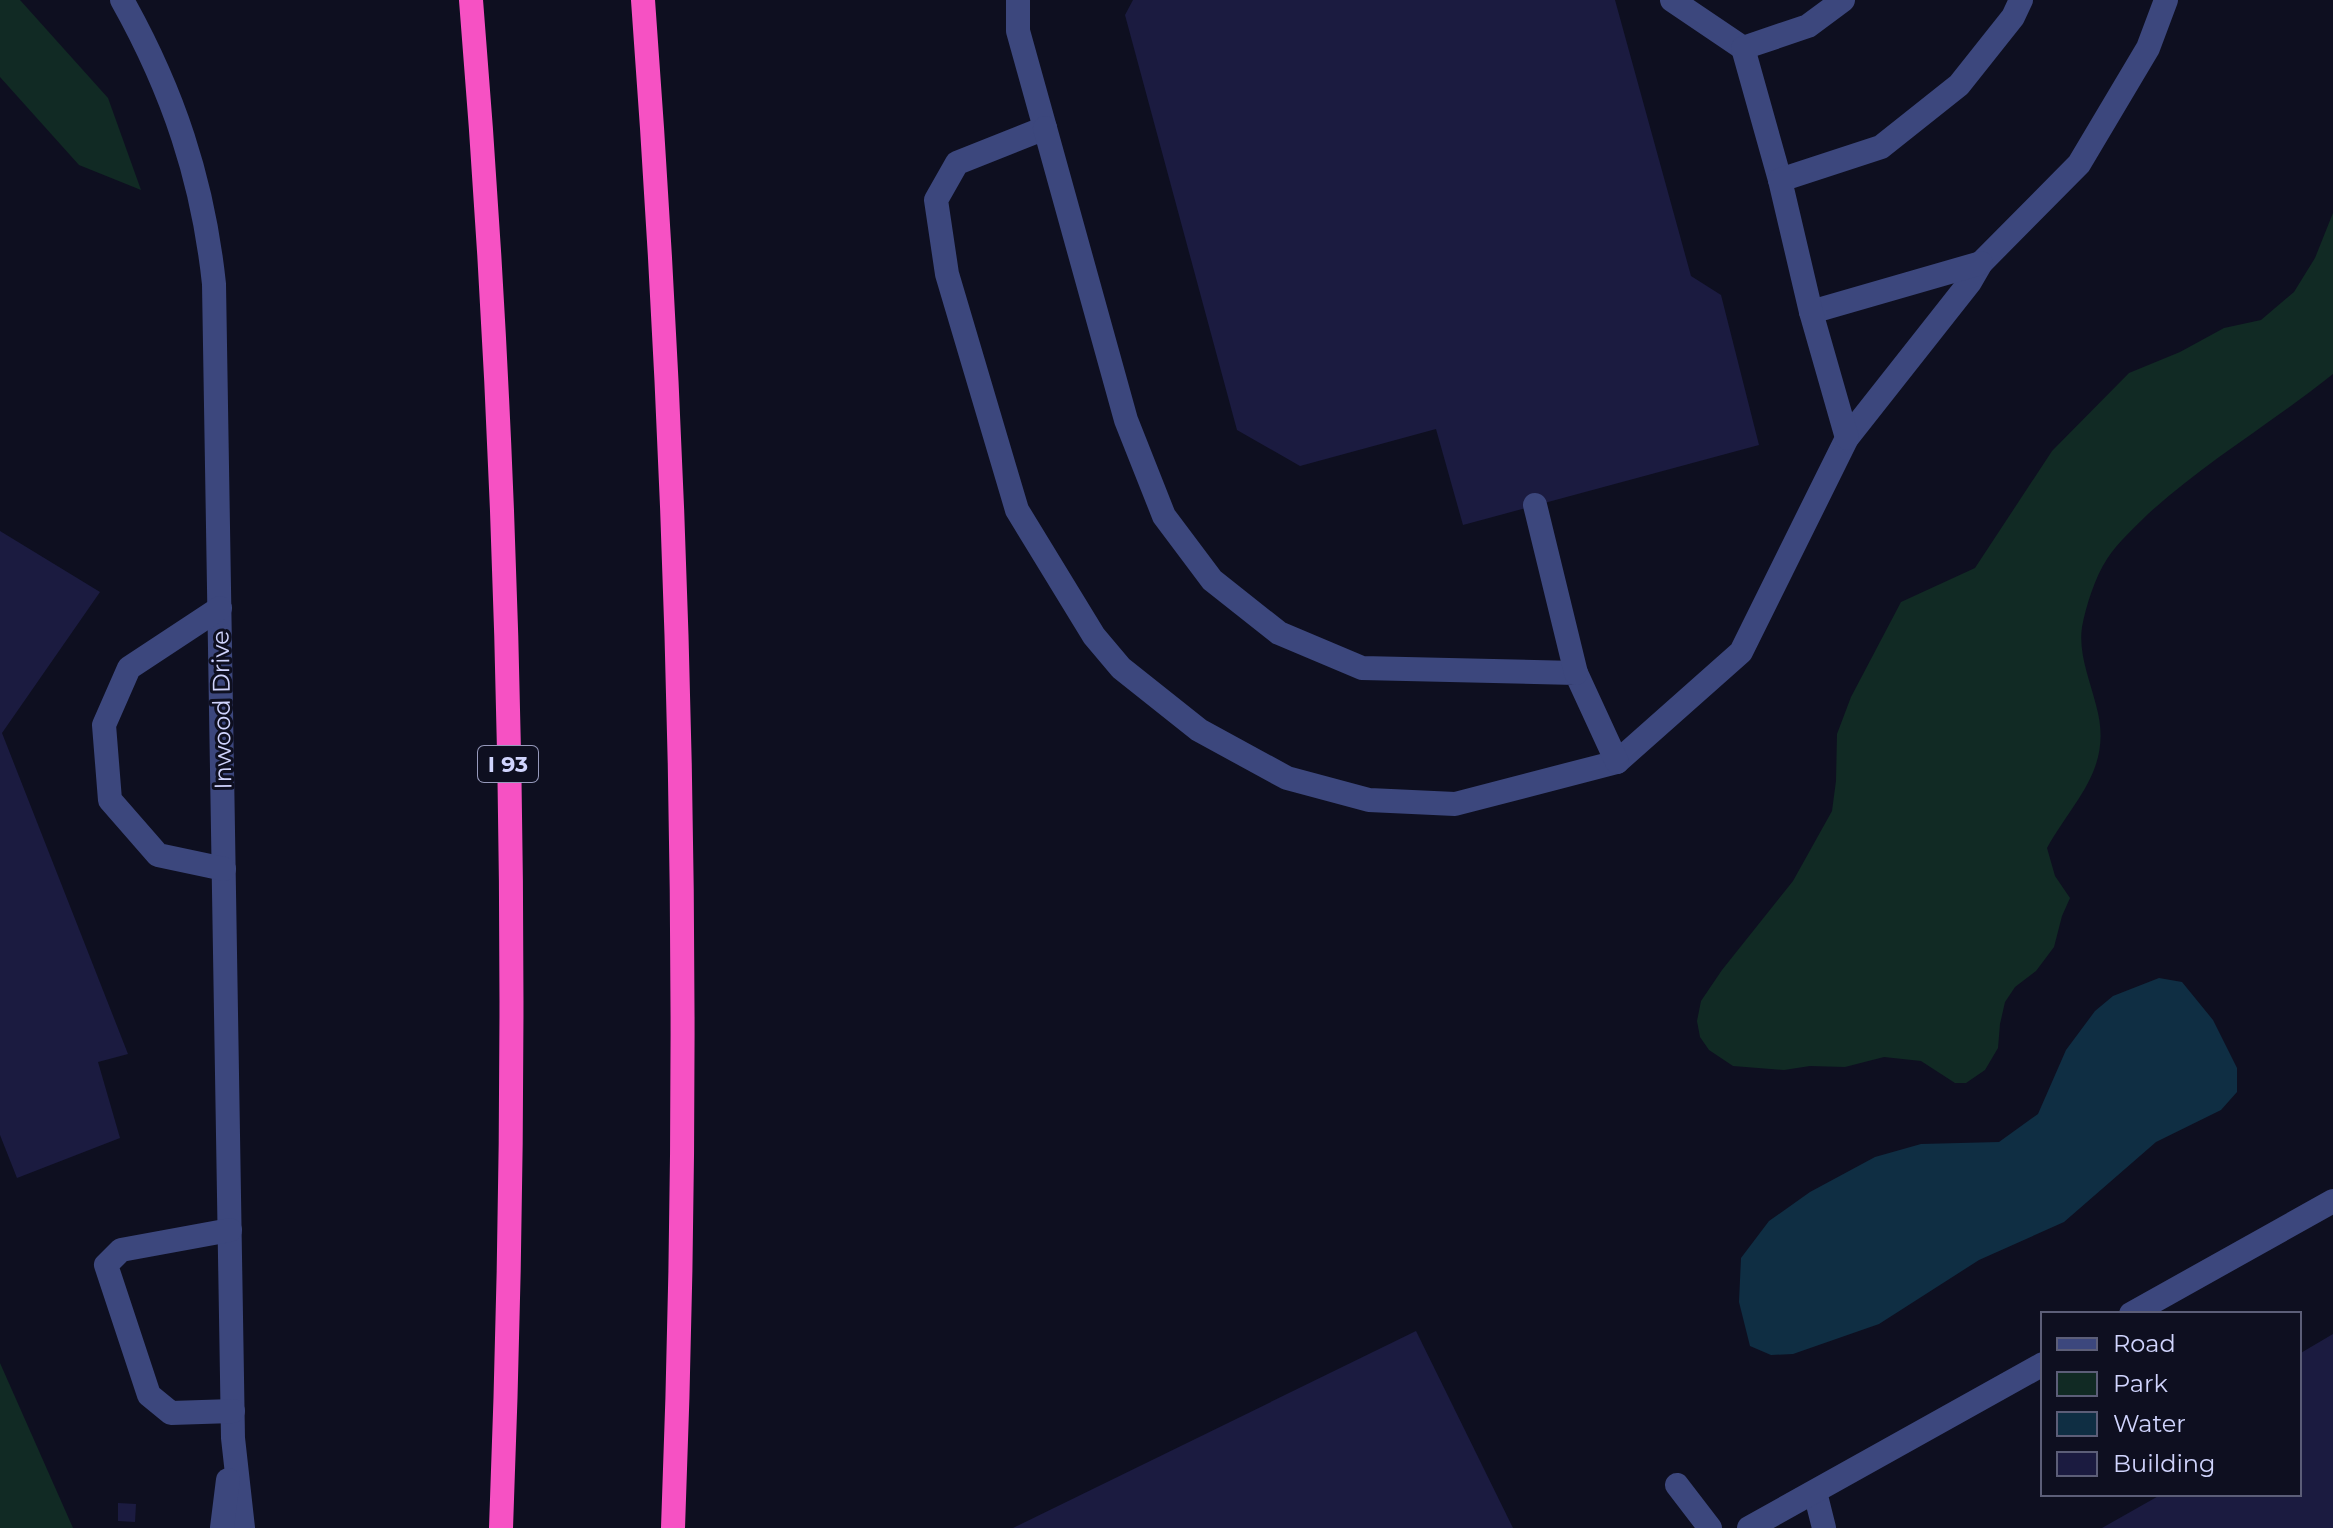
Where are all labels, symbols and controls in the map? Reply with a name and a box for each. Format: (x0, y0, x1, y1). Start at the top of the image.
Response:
street label: Inwood Drive (206, 630, 237, 790)
road number: I 93 (478, 746, 538, 782)
legend (2041, 1312, 2301, 1496)
text: Road (2113, 1329, 2176, 1358)
text: Park (2113, 1369, 2168, 1398)
text: Water (2113, 1409, 2186, 1438)
text: Building (2113, 1449, 2216, 1478)

